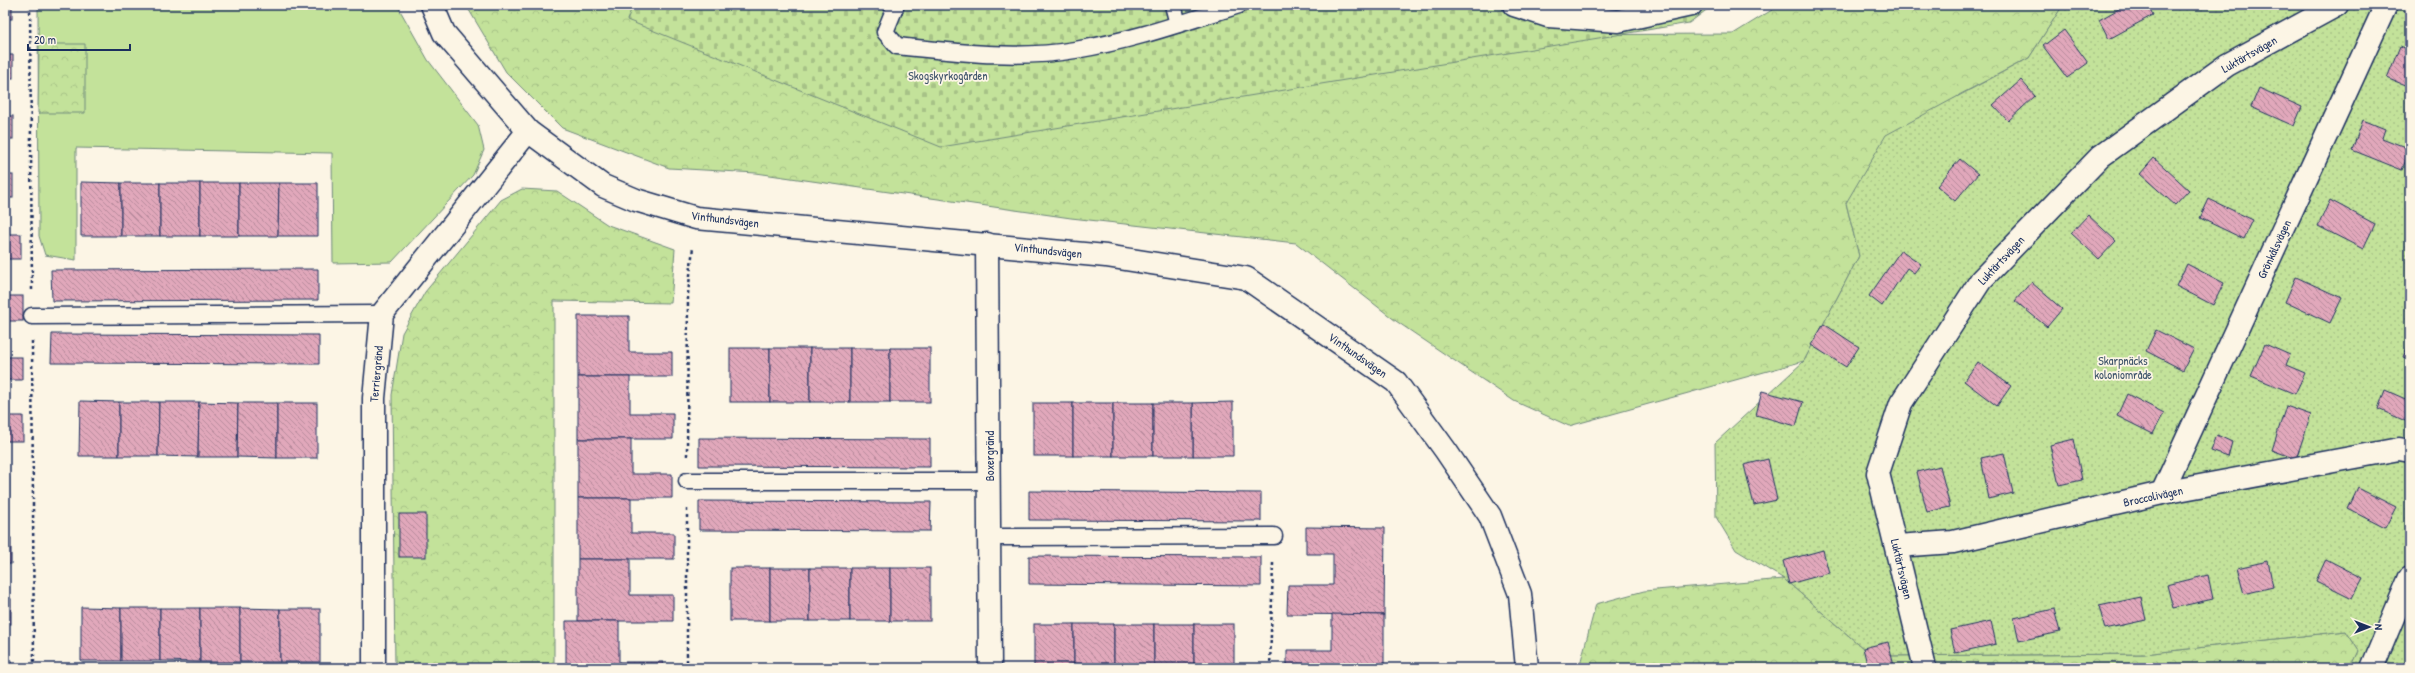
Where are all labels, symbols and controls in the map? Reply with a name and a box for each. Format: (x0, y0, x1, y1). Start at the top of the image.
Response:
scale bar (28, 26, 130, 52)
text: 20 m (34, 31, 56, 48)
street label: Luktärtsvägen (2218, 31, 2280, 77)
park label: Skogskyrkogården (908, 67, 988, 84)
street label: Vinthundsvägen (690, 206, 760, 232)
street label: Grönkålsvägen (2253, 217, 2295, 281)
street label: Luktärtsvägen (1974, 232, 2028, 288)
street label: Vinthundsvägen (1013, 238, 1083, 262)
street label: Vinthundsvägen (1325, 328, 1391, 382)
street label: Terriergränd (365, 345, 387, 403)
park label: Skarpnäcks koloniområde (2094, 352, 2152, 383)
street label: Boxergränd (981, 430, 998, 481)
street label: Broccolivägen (2122, 481, 2184, 511)
street label: Luktärtsvägen (1887, 537, 1917, 601)
north arrow (2349, 607, 2389, 647)
text: N (2372, 624, 2386, 630)

